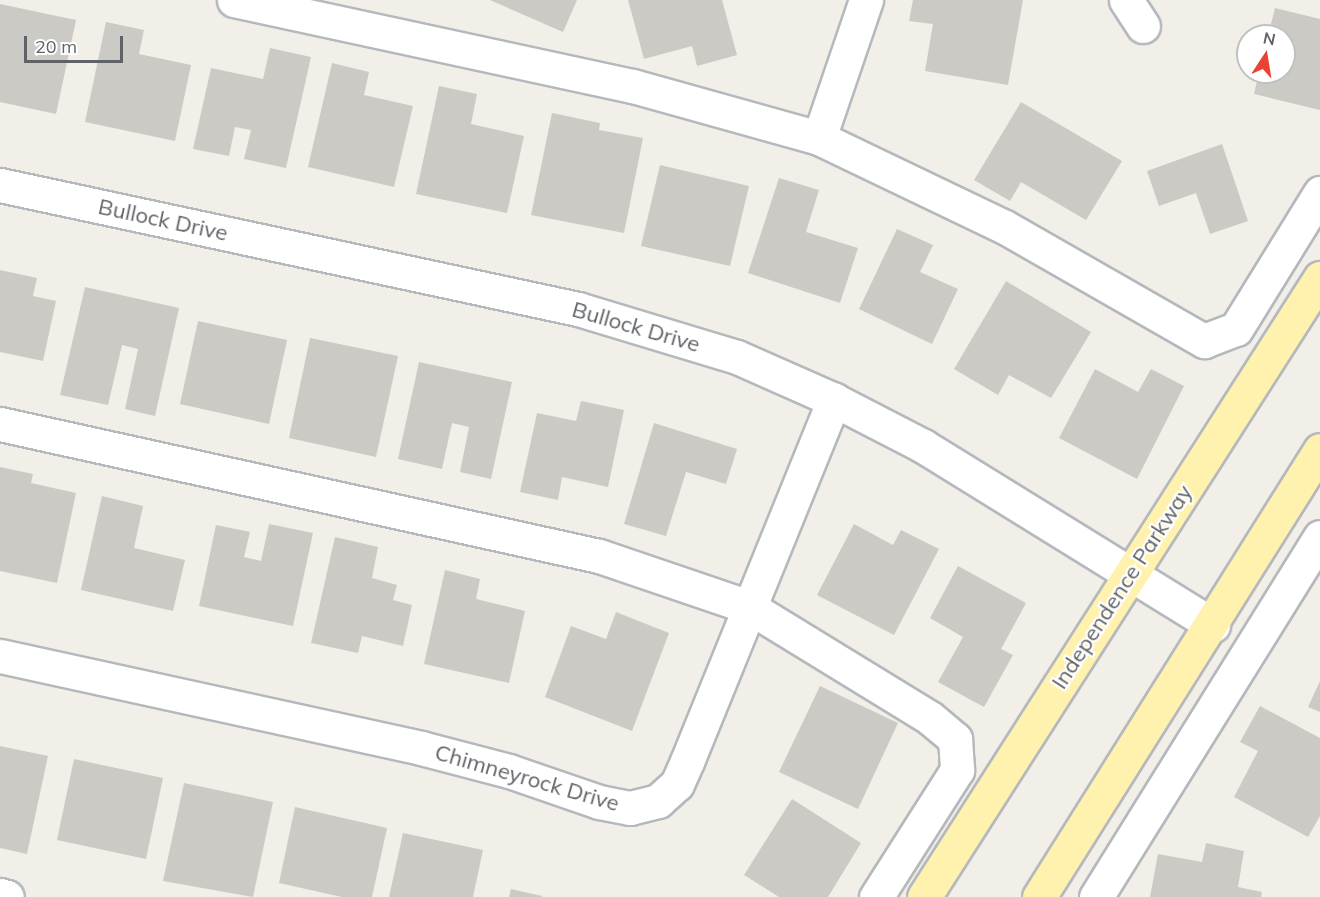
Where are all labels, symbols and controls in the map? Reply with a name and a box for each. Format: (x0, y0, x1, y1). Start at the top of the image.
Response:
scale bar (27, 24, 126, 62)
north arrow (1236, 24, 1296, 84)
text: N (1261, 27, 1277, 49)
text: 20 m (35, 35, 77, 58)
street label: Bullock Drive (96, 193, 230, 247)
street label: Bullock Drive (569, 296, 703, 358)
street label: Independence Parkway (1046, 480, 1198, 694)
street label: Chimneyrock Drive (432, 739, 622, 817)

